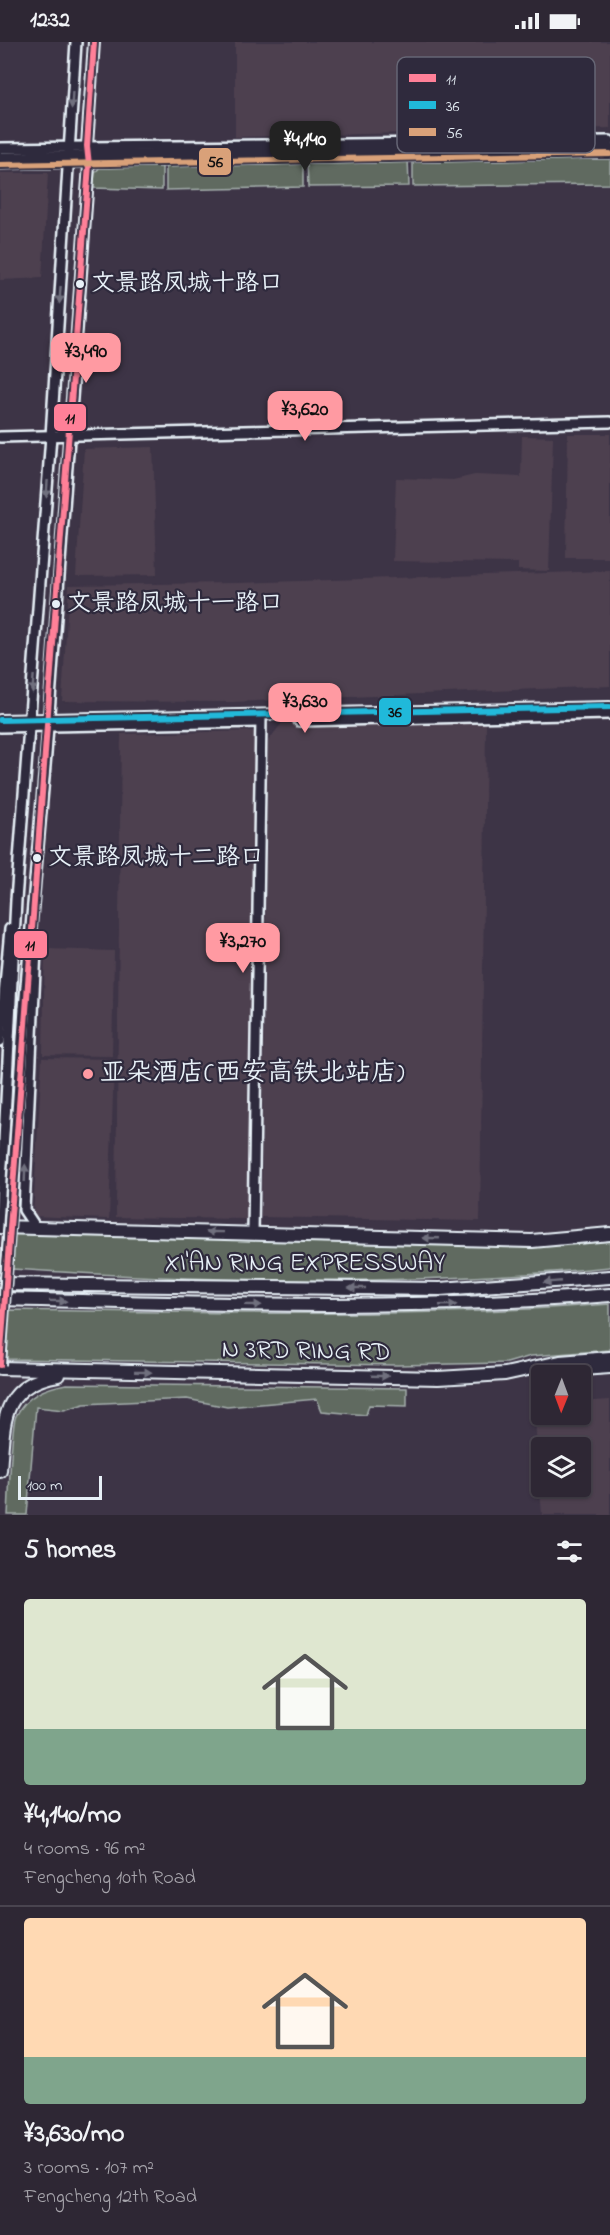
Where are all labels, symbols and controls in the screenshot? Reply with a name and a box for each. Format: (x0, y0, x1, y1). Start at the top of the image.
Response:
text: 12:32 (30, 5, 70, 37)
legend (397, 57, 595, 153)
text: 11 (446, 68, 456, 92)
one-way arrow (68, 91, 77, 110)
text: 36 (446, 95, 460, 119)
pin: ¥4,140 (256, 121, 354, 172)
text: 56 (446, 122, 462, 146)
text: ¥4,140 (284, 126, 326, 155)
line badge: 56 (198, 147, 232, 176)
text: 56 (207, 151, 224, 175)
place label: 文景路凤城十路口 (91, 267, 283, 302)
marker: 文景路凤城十路口 (74, 278, 86, 290)
one-way arrow (56, 285, 65, 304)
pin: ¥3,490 (37, 333, 135, 384)
text: ¥3,490 (65, 338, 107, 367)
pin: ¥3,620 (256, 391, 354, 442)
text: ¥3,620 (282, 396, 328, 425)
line badge: 11 (53, 403, 87, 432)
text: 11 (65, 407, 76, 431)
one-way arrow (42, 480, 52, 499)
place label: 文景路凤城十一路口 (67, 587, 283, 622)
marker: 文景路凤城十一路口 (50, 598, 62, 610)
one-way arrow (28, 675, 38, 694)
pin: ¥3,630 (256, 683, 354, 734)
text: ¥3,630 (282, 688, 328, 717)
line badge: 36 (378, 697, 412, 726)
text: 36 (387, 701, 403, 725)
place label: 文景路凤城十二路口 (48, 841, 264, 876)
marker: 文景路凤城十二路口 (31, 852, 43, 864)
pin: ¥3,270 (194, 923, 292, 974)
text: ¥3,270 (220, 928, 266, 957)
line badge: 11 (13, 930, 48, 959)
text: 11 (25, 934, 36, 958)
place label: 亚朵酒店(西安高铁北站店) (100, 1055, 405, 1093)
marker: 亚朵酒店(西安高铁北站店) (81, 1067, 95, 1081)
one-way arrow (20, 1164, 29, 1183)
one-way arrow (206, 1227, 225, 1237)
one-way arrow (422, 1233, 441, 1242)
street label: XI'AN RING EXPRESSWAY (165, 1245, 445, 1283)
one-way arrow (542, 1277, 561, 1287)
one-way arrow (347, 1283, 366, 1293)
one-way arrow (49, 1296, 68, 1306)
one-way arrow (244, 1300, 263, 1310)
one-way arrow (439, 1300, 458, 1309)
street label: N 3RD RING RD (221, 1332, 391, 1372)
north arrow (531, 1365, 591, 1425)
map controls (531, 1365, 591, 1497)
one-way arrow (133, 1367, 152, 1376)
one-way arrow (370, 1372, 389, 1381)
button: layers (531, 1437, 591, 1497)
scale bar (18, 1473, 102, 1500)
text: 100 m (27, 1474, 62, 1498)
text: 5 homes (24, 1532, 116, 1570)
icon: filters (553, 1535, 586, 1568)
icon: home (251, 1638, 359, 1746)
text: ¥4,140/mo (24, 1797, 121, 1835)
text: 4 rooms · 96 m² (24, 1835, 145, 1864)
text: Fengcheng 10th Road (24, 1864, 196, 1893)
icon: home (251, 1957, 359, 2065)
text: ¥3,630/mo (24, 2116, 125, 2154)
text: 3 rooms · 107 m² (24, 2154, 154, 2183)
text: Fengcheng 12th Road (24, 2183, 197, 2212)

